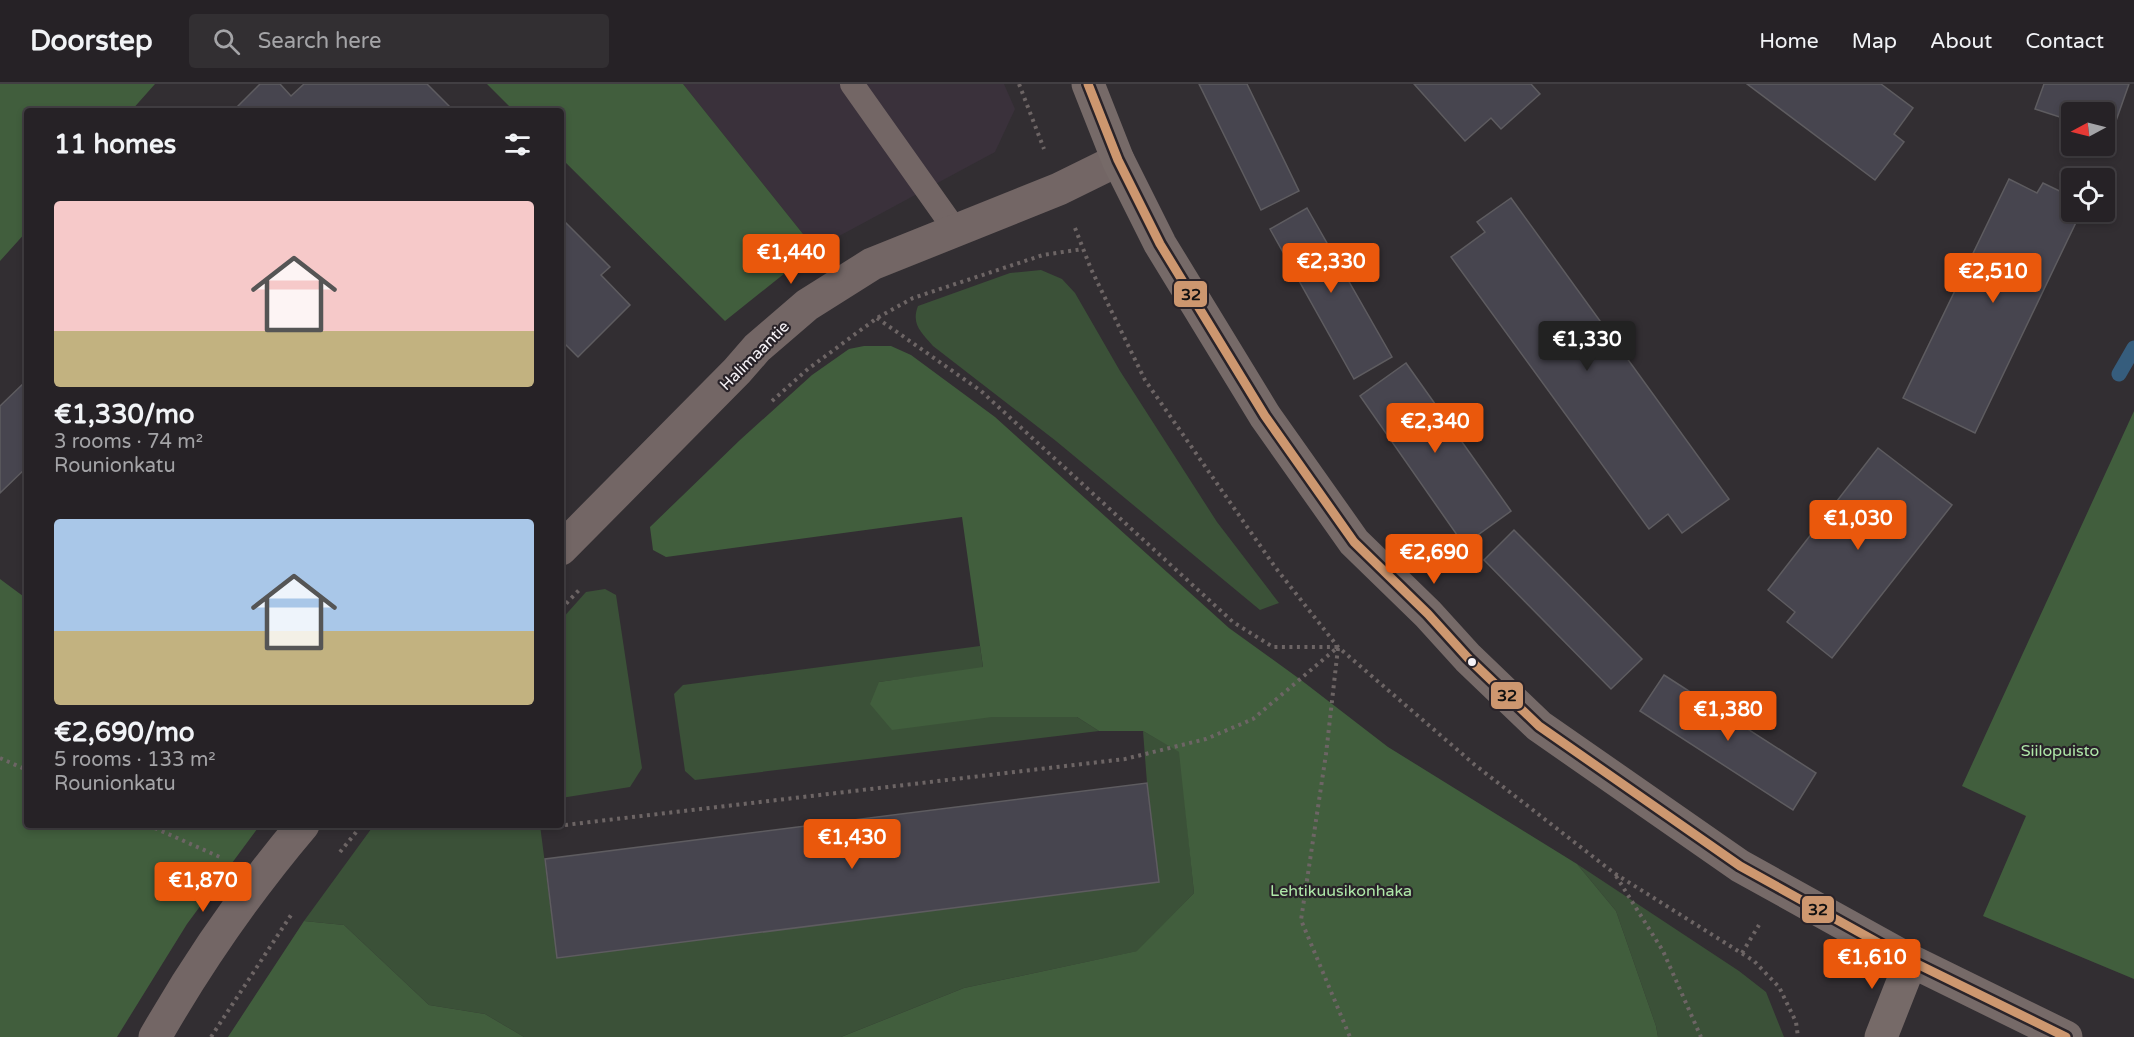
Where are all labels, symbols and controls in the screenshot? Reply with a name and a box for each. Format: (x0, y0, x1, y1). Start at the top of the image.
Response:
search box (189, 14, 609, 68)
text: Doorstep (30, 24, 153, 58)
icon: search (210, 25, 243, 58)
text: Search here (258, 28, 381, 54)
text: Home (1759, 29, 1819, 54)
text: Map (1852, 29, 1897, 54)
text: About (1930, 29, 1992, 54)
text: Contact (2025, 29, 2104, 54)
north arrow (2061, 102, 2115, 156)
map controls (2061, 102, 2115, 222)
icon: filters (501, 128, 534, 161)
text: 11 homes (54, 129, 176, 160)
button: locate (2061, 168, 2115, 222)
pin: €1,440 (742, 234, 840, 285)
icon: home (240, 240, 348, 348)
text: €1,440 (757, 241, 825, 265)
pin: €2,330 (1282, 243, 1380, 294)
text: €2,330 (1296, 250, 1366, 274)
pin: €2,510 (1944, 253, 2042, 304)
text: €2,510 (1958, 260, 2028, 284)
line badge: 32 (1173, 280, 1208, 308)
text: 32 (1181, 285, 1201, 305)
street label: Halimaantie (716, 317, 794, 395)
pin: €1,330 (1538, 321, 1636, 372)
text: €1,330 (1552, 328, 1622, 352)
text: €1,330/mo (54, 399, 195, 430)
pin: €2,340 (1386, 403, 1484, 454)
text: €2,340 (1400, 410, 1470, 434)
text: 3 rooms · 74 m² (54, 430, 203, 454)
text: Rounionkatu (54, 454, 176, 478)
pin: €1,030 (1809, 500, 1907, 551)
text: €1,030 (1823, 507, 1893, 531)
pin: €2,690 (1385, 534, 1483, 585)
text: €2,690 (1399, 541, 1469, 565)
icon: home (240, 558, 348, 666)
unlabelled marker (1466, 656, 1478, 668)
line badge: 32 (1490, 681, 1524, 710)
text: 32 (1497, 686, 1517, 706)
pin: €1,380 (1679, 691, 1777, 742)
text: €1,380 (1693, 698, 1763, 722)
text: €2,690/mo (54, 717, 195, 748)
park label: Siilopuisto (2021, 741, 2099, 761)
text: 5 rooms · 133 m² (54, 748, 216, 772)
text: Rounionkatu (54, 772, 176, 796)
pin: €1,430 (803, 819, 901, 870)
text: €1,430 (818, 826, 886, 850)
pin: €1,870 (154, 862, 252, 913)
text: €1,870 (169, 869, 237, 893)
park label: Lehtikuusikonhaka (1270, 881, 1412, 901)
line badge: 32 (1801, 895, 1835, 924)
text: 32 (1808, 900, 1828, 920)
pin: €1,610 (1823, 939, 1921, 990)
text: €1,610 (1837, 946, 1907, 970)

